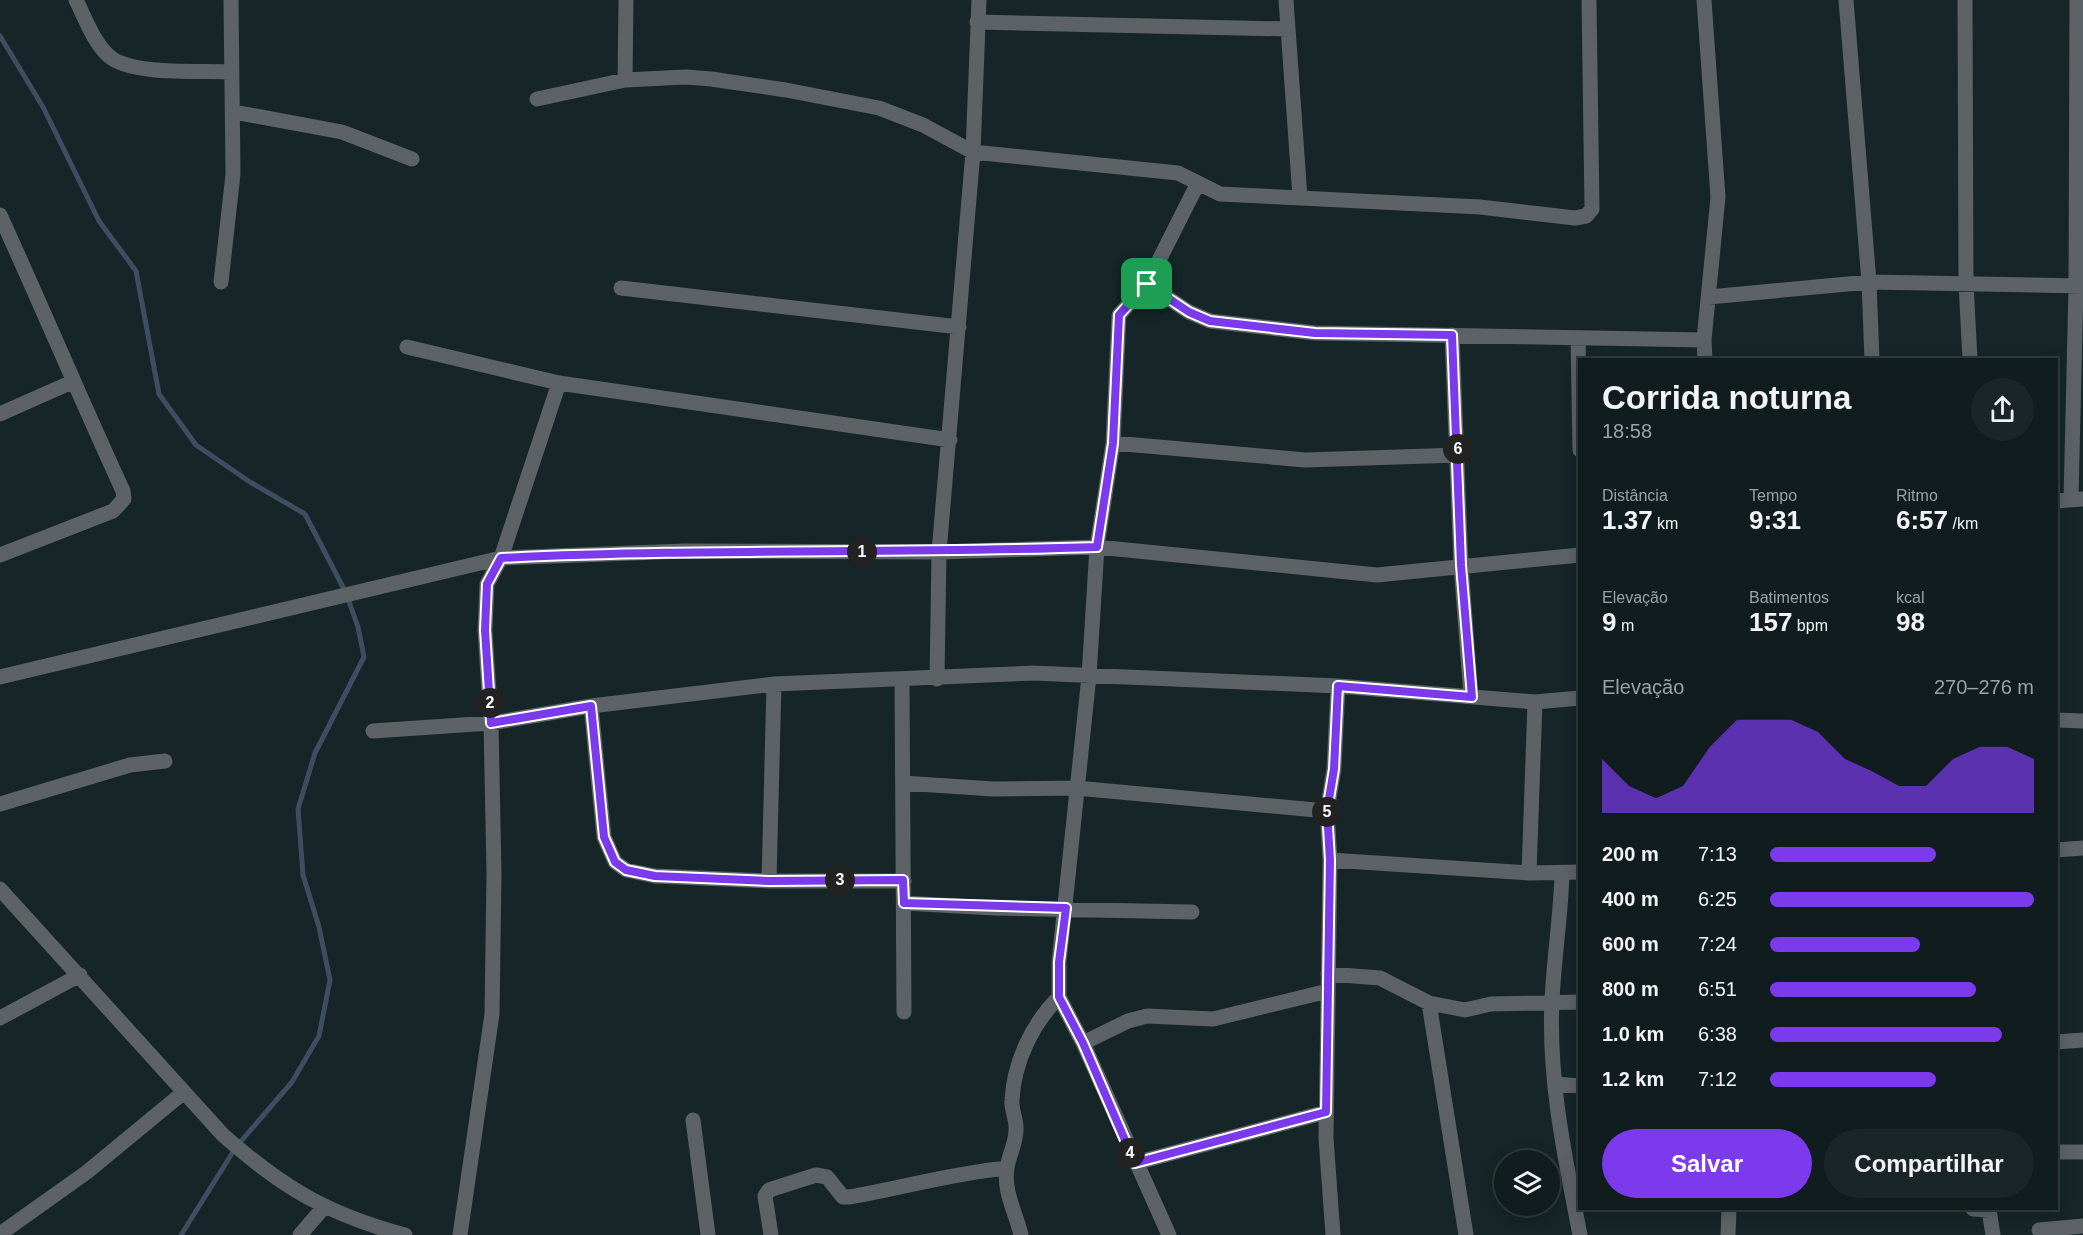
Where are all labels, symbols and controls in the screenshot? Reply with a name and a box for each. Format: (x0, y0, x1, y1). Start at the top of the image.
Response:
pin (1121, 258, 1172, 309)
icon: arrive (1130, 267, 1163, 300)
button: share (1971, 378, 2034, 441)
text: Corrida noturna (1602, 379, 1851, 416)
text: 18:58 (1602, 420, 1652, 442)
pin: 6 (1443, 434, 1473, 464)
text: 6 (1454, 440, 1462, 457)
text: Distância (1602, 487, 1668, 504)
text: Tempo (1749, 487, 1797, 504)
text: Ritmo (1896, 487, 1938, 504)
text: 1.37 (1602, 505, 1653, 535)
text: 9:31 (1749, 505, 1801, 535)
text: 6:57 (1896, 505, 1948, 535)
text: km (1653, 515, 1678, 532)
text: /km (1948, 515, 1978, 532)
pin: 1 (847, 537, 877, 567)
text: 1 (858, 543, 866, 560)
text: Elevação (1602, 589, 1668, 606)
text: Batimentos (1749, 589, 1829, 606)
text: kcal (1896, 589, 1924, 606)
text: 9 (1602, 607, 1616, 637)
text: 157 (1749, 607, 1792, 637)
text: 98 (1896, 607, 1925, 637)
text: m (1616, 617, 1634, 634)
text: bpm (1792, 617, 1828, 634)
text: Elevação (1602, 676, 1684, 698)
text: 270–276 m (1934, 676, 2034, 698)
pin: 2 (475, 688, 505, 718)
text: 2 (486, 694, 494, 711)
pin: 5 (1312, 797, 1342, 827)
text: 5 (1323, 803, 1331, 820)
text: 200 m (1602, 843, 1659, 865)
text: 7:13 (1698, 843, 1737, 865)
pin: 3 (825, 865, 855, 895)
text: 3 (836, 871, 844, 888)
text: 400 m (1602, 888, 1659, 910)
text: 6:25 (1698, 888, 1737, 910)
text: 600 m (1602, 933, 1659, 955)
text: 7:24 (1698, 933, 1737, 955)
text: 800 m (1602, 978, 1659, 1000)
text: 6:51 (1698, 978, 1737, 1000)
text: 1.0 km (1602, 1023, 1664, 1045)
text: 6:38 (1698, 1023, 1737, 1045)
text: 1.2 km (1602, 1068, 1664, 1090)
text: 7:12 (1698, 1068, 1737, 1090)
button: Salvar (1602, 1129, 1812, 1198)
button: Compartilhar (1824, 1129, 2034, 1198)
pin: 4 (1115, 1138, 1145, 1168)
text: 4 (1126, 1144, 1134, 1161)
map controls (1494, 1150, 1560, 1216)
button: layers (1494, 1150, 1560, 1216)

